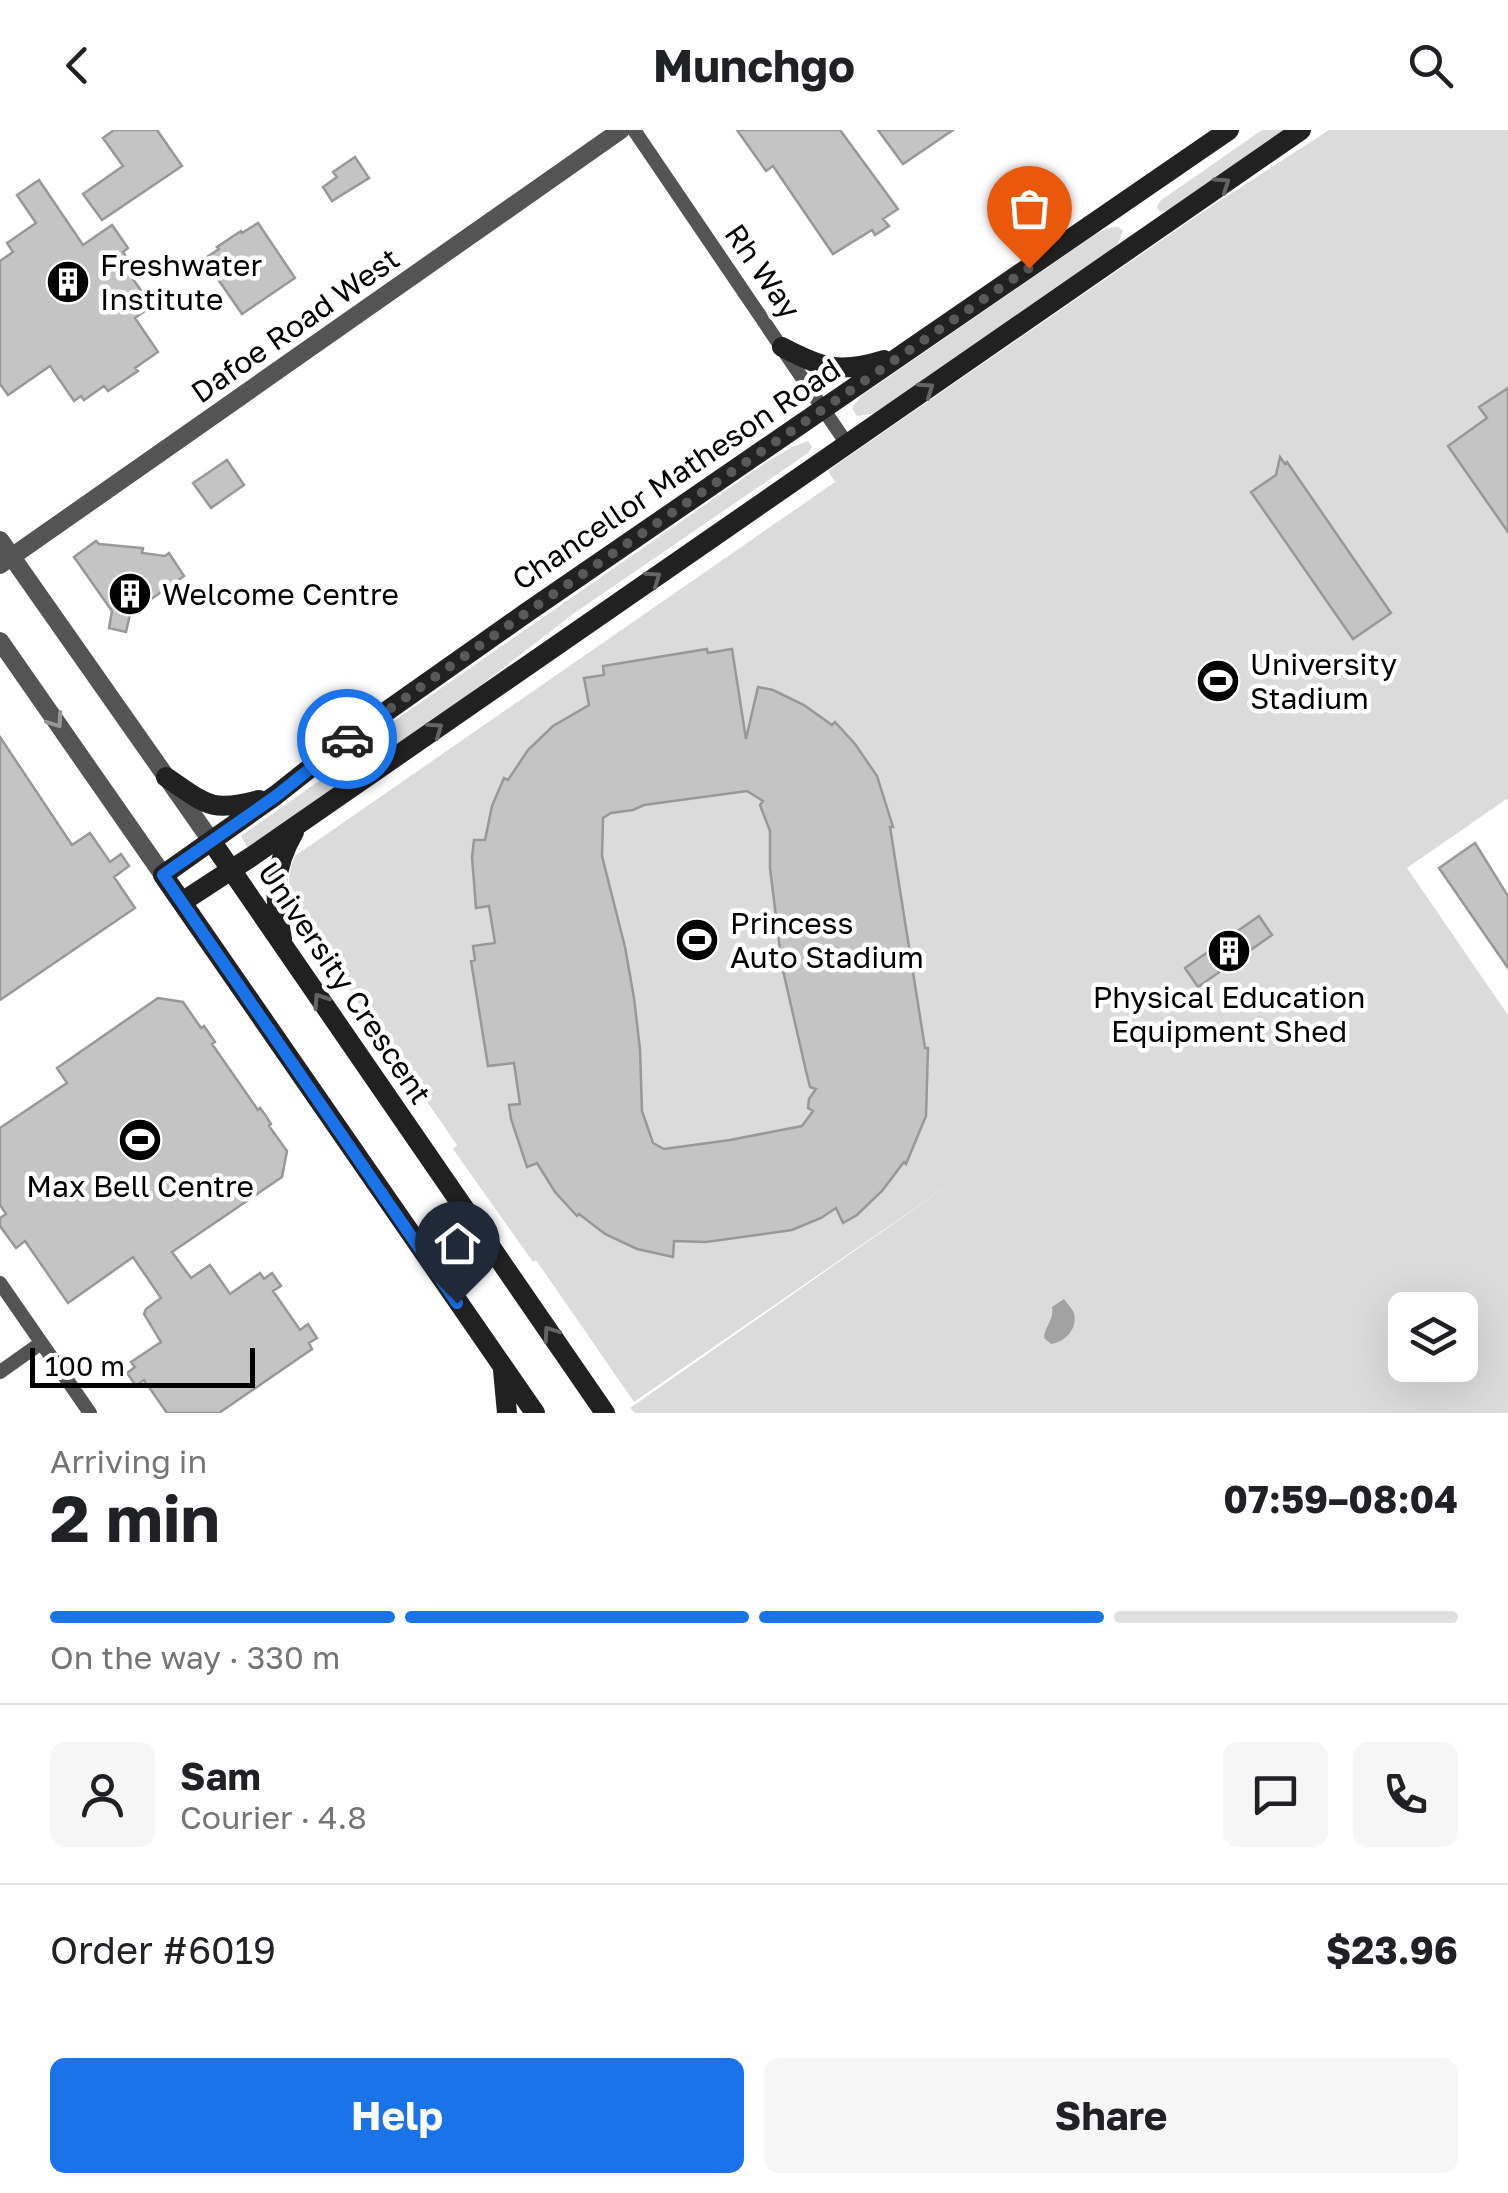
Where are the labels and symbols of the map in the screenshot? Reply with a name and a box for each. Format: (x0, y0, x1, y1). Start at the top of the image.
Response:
pin (987, 166, 1072, 269)
one-way arrow (1212, 178, 1231, 196)
street label: Rh Way (718, 217, 809, 325)
street label: Dafoe Road West (184, 240, 406, 410)
place label: Freshwater Institute (100, 247, 262, 317)
building icon: Freshwater Institute (45, 259, 91, 305)
street label: Chancellor Matheson Road (505, 351, 847, 597)
one-way arrow (915, 383, 934, 401)
building icon: Welcome Centre (107, 571, 153, 617)
one-way arrow (642, 572, 661, 590)
place label: Welcome Centre (162, 576, 399, 612)
place label: University Stadium (1250, 646, 1397, 716)
sports icon: University Stadium (1195, 658, 1241, 704)
courier (297, 689, 397, 789)
one-way arrow (44, 710, 62, 728)
one-way arrow (424, 723, 443, 741)
street label: University Crescent (251, 855, 439, 1111)
place label: Princess Auto Stadium (730, 905, 924, 975)
sports icon: Princess Auto Stadium (674, 917, 720, 963)
building icon: Physical Education Equipment Shed (1206, 928, 1252, 974)
place label: Physical Education Equipment Shed (1093, 979, 1365, 1049)
one-way arrow (314, 993, 332, 1011)
sports icon: Max Bell Centre (117, 1117, 163, 1163)
place label: Max Bell Centre (26, 1168, 254, 1204)
pin (415, 1201, 500, 1304)
one-way arrow (544, 1326, 561, 1344)
scale bar (30, 1343, 255, 1388)

